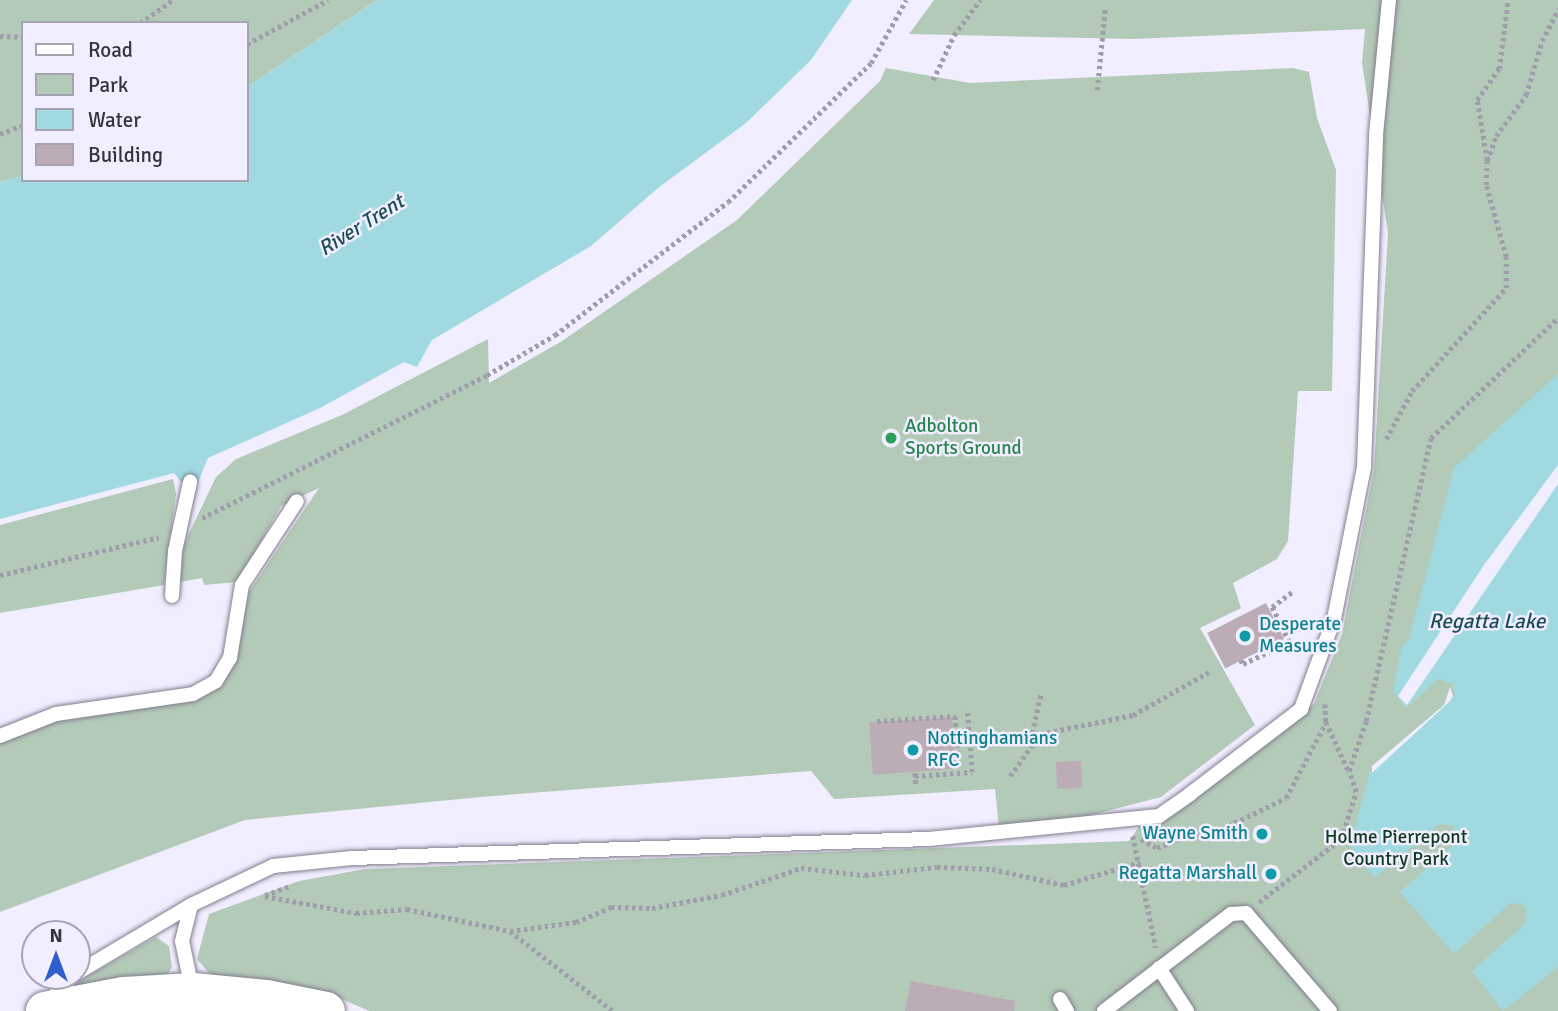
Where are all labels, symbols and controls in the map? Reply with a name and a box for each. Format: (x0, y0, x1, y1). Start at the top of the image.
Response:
legend (21, 21, 248, 182)
text: Road (88, 37, 133, 63)
text: Park (88, 72, 128, 98)
text: Water (88, 107, 141, 133)
text: Building (88, 142, 163, 168)
water label: River Trent (314, 189, 408, 261)
place label: Adbolton Sports Ground (905, 416, 1022, 460)
marker: Adbolton Sports Ground (883, 430, 899, 446)
water label: Regatta Lake (1429, 608, 1545, 634)
place label: Desperate Measures (1259, 614, 1341, 658)
marker: Desperate Measures (1237, 628, 1253, 644)
place label: Nottinghamians RFC (927, 728, 1057, 772)
marker: Nottinghamians RFC (905, 742, 921, 758)
place label: Wayne Smith (1142, 823, 1248, 845)
marker: Wayne Smith (1254, 826, 1270, 842)
park label: Holme Pierrepont Country Park (1325, 827, 1467, 871)
place label: Regatta Marshall (1119, 863, 1257, 885)
marker: Regatta Marshall (1263, 866, 1279, 882)
north arrow (21, 920, 91, 990)
text: N (49, 924, 63, 948)

